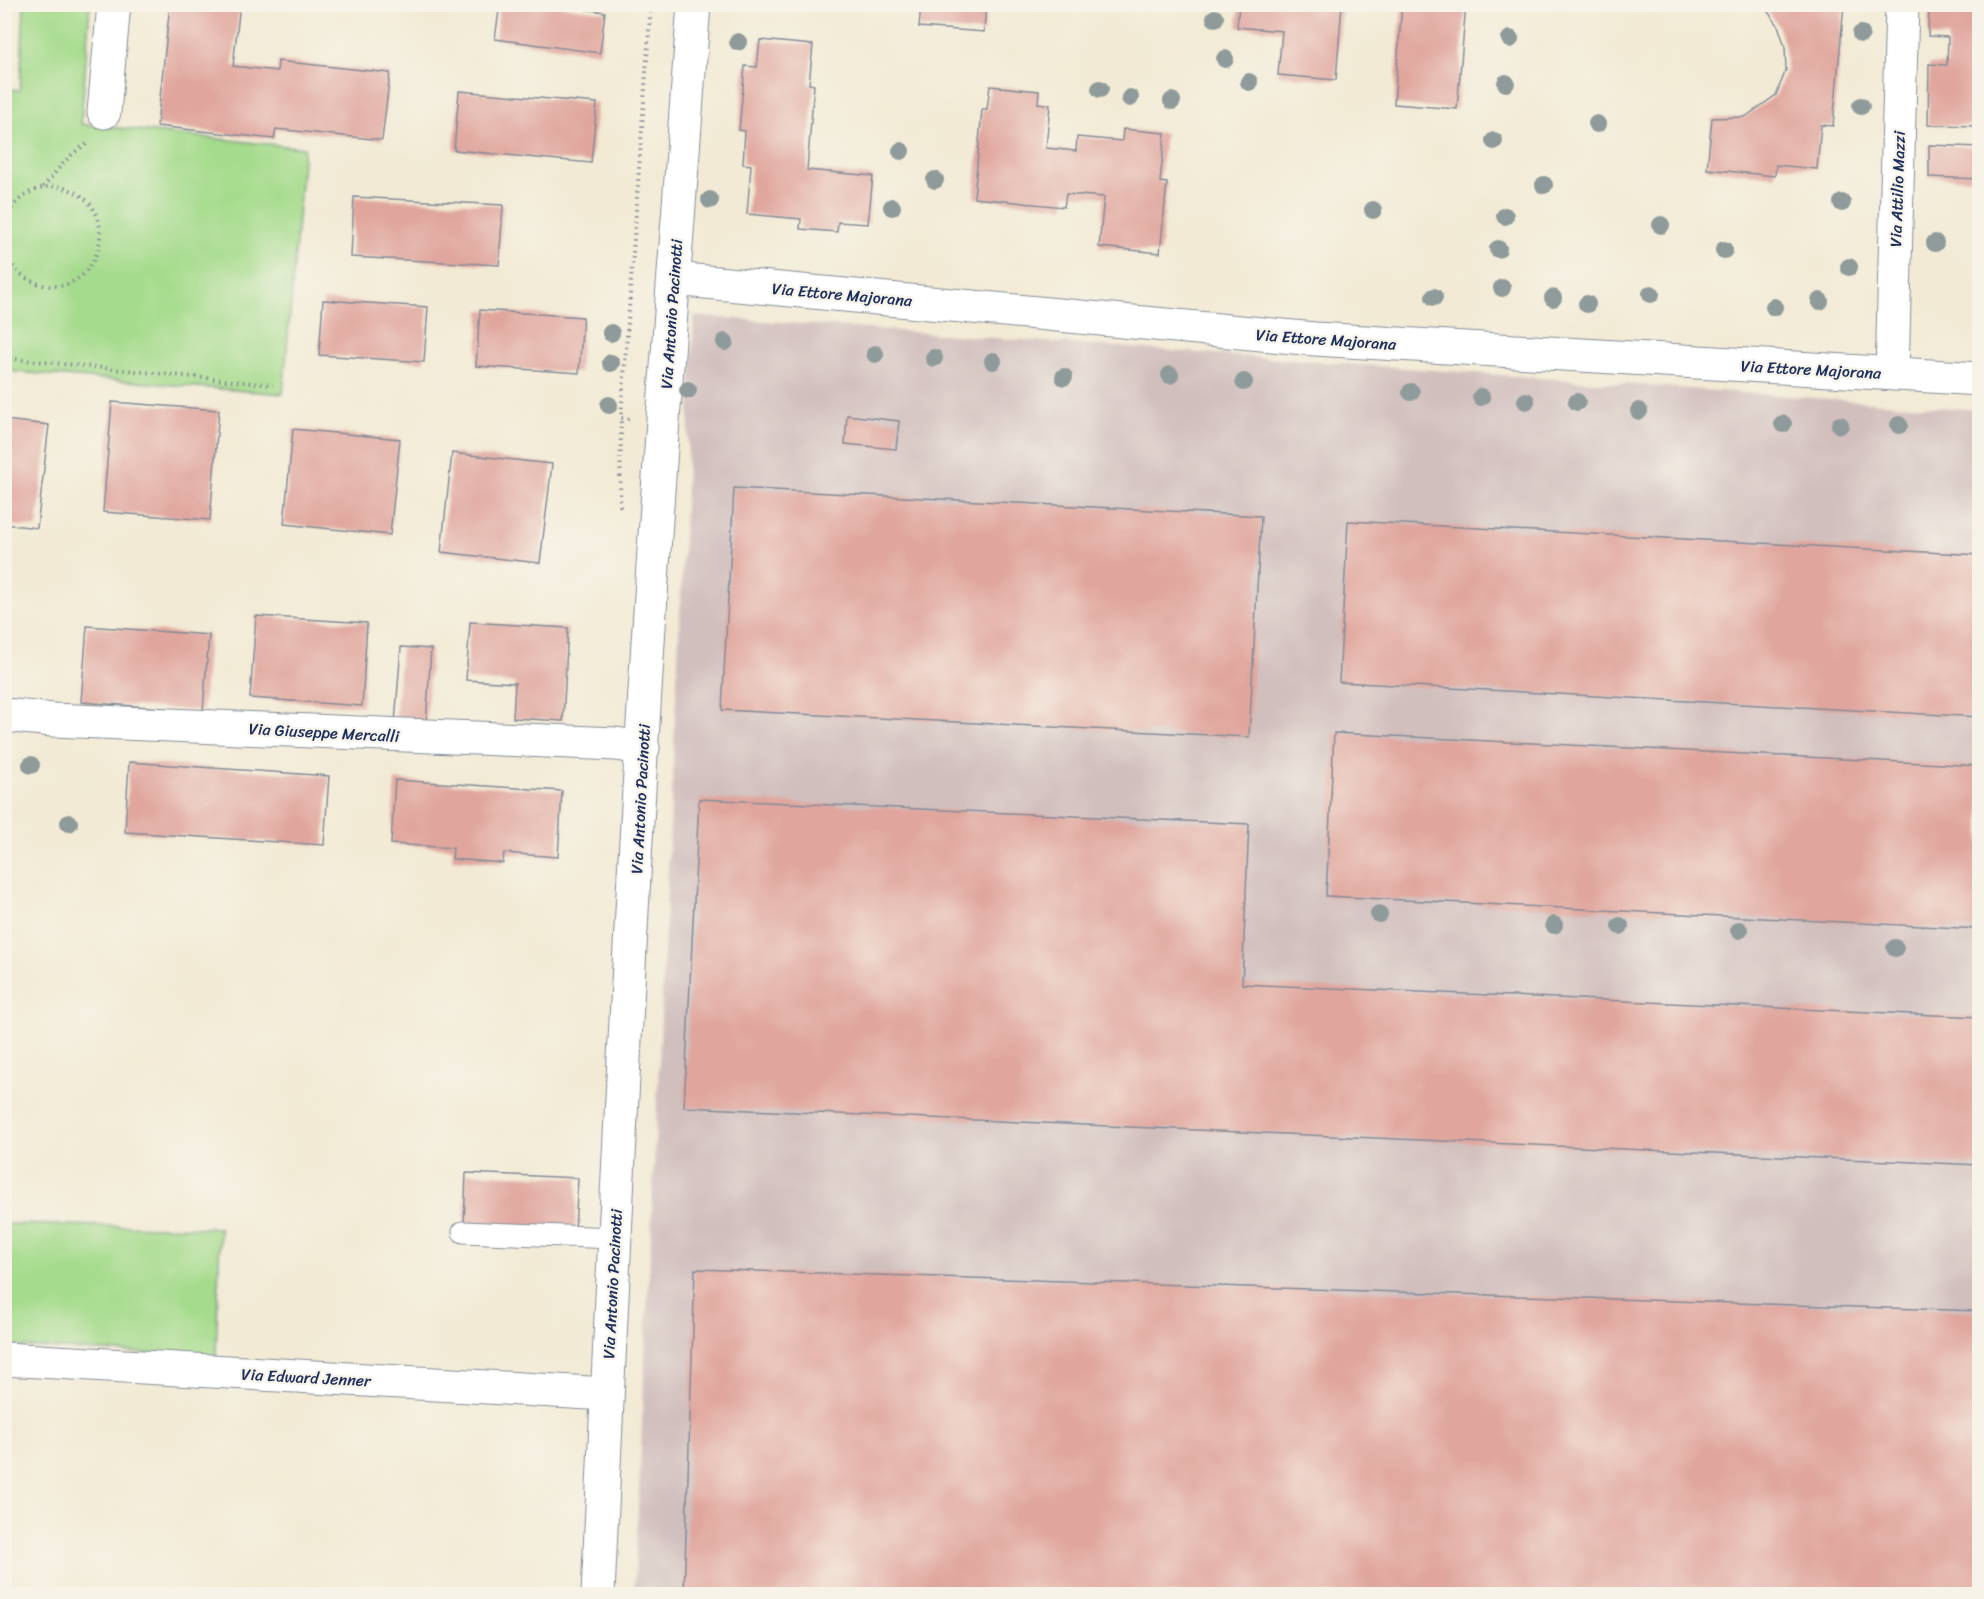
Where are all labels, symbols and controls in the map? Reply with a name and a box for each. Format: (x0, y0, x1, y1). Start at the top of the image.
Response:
street label: Via Attilio Mazzi (1881, 130, 1914, 248)
street label: Via Antonio Pacinotti (652, 238, 691, 390)
street label: Via Ettore Majorana (771, 274, 914, 315)
street label: Via Ettore Majorana (1255, 320, 1398, 359)
street label: Via Ettore Majorana (1740, 351, 1883, 388)
street label: Via Giuseppe Mercalli (248, 714, 401, 751)
street label: Via Antonio Pacinotti (622, 723, 659, 875)
street label: Via Antonio Pacinotti (594, 1208, 631, 1360)
street label: Via Edward Jenner (241, 1360, 373, 1395)

